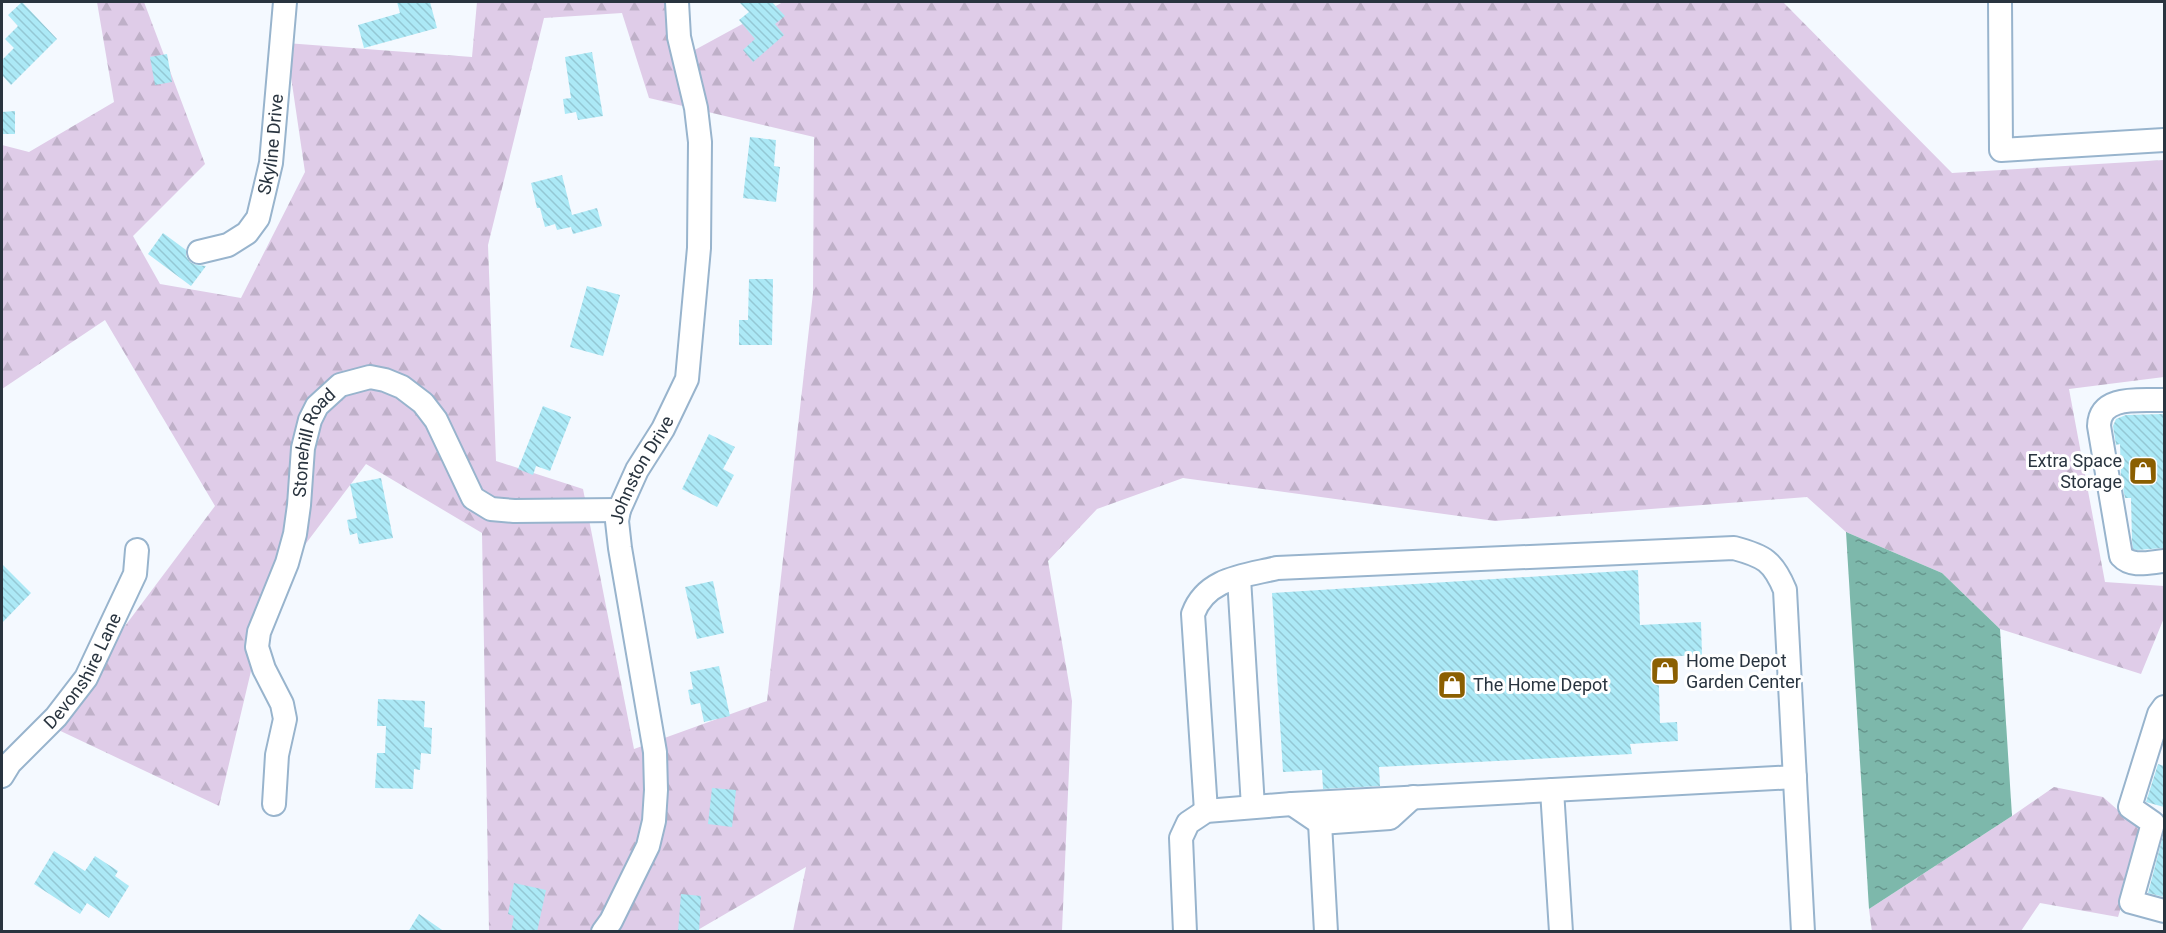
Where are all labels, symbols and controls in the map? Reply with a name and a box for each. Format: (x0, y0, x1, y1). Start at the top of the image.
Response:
street label: Skyline Drive (253, 93, 287, 197)
street label: Stonehill Road (289, 384, 339, 498)
street label: Johnston Drive (606, 412, 678, 526)
place label: Extra Space Storage (2027, 450, 2122, 492)
shop icon: Extra Space Storage (2127, 455, 2159, 487)
street label: Devonshire Lane (39, 609, 125, 733)
place label: Home Depot Garden Center (1686, 650, 1801, 692)
shop icon: Home Depot Garden Center (1649, 655, 1681, 687)
shop icon: The Home Depot (1436, 669, 1468, 701)
place label: The Home Depot (1473, 674, 1608, 695)

